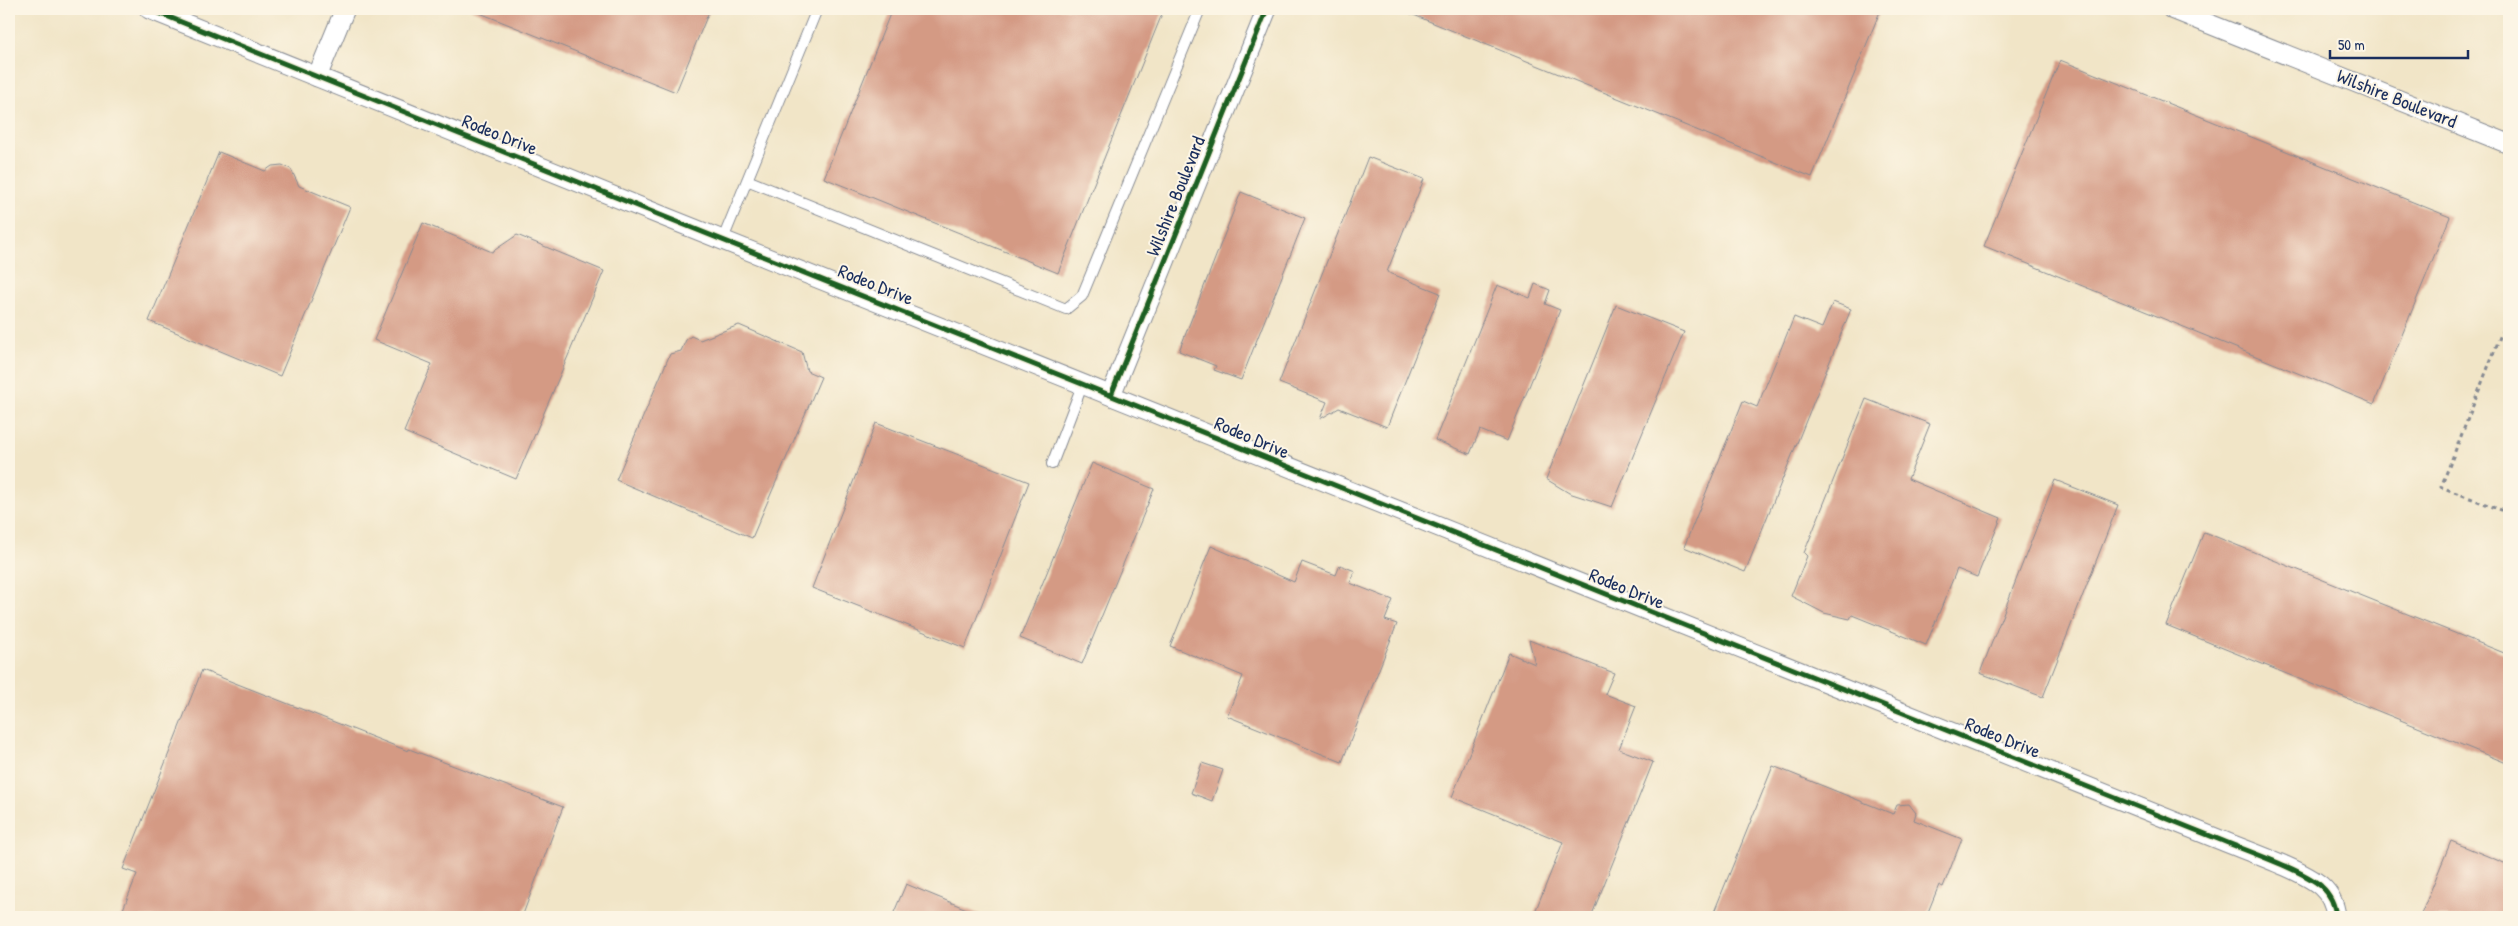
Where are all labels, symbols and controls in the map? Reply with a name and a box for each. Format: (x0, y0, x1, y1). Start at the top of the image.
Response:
scale bar (2330, 28, 2468, 60)
text: 50 m (2338, 34, 2365, 55)
street label: Wilshire Boulevard (2333, 62, 2461, 134)
street label: Rodeo Drive (458, 107, 542, 161)
street label: Wilshire Boulevard (1139, 132, 1211, 260)
street label: Rodeo Drive (834, 257, 918, 311)
street label: Rodeo Drive (1211, 410, 1294, 465)
street label: Rodeo Drive (1585, 561, 1669, 615)
street label: Rodeo Drive (1961, 710, 2045, 764)

